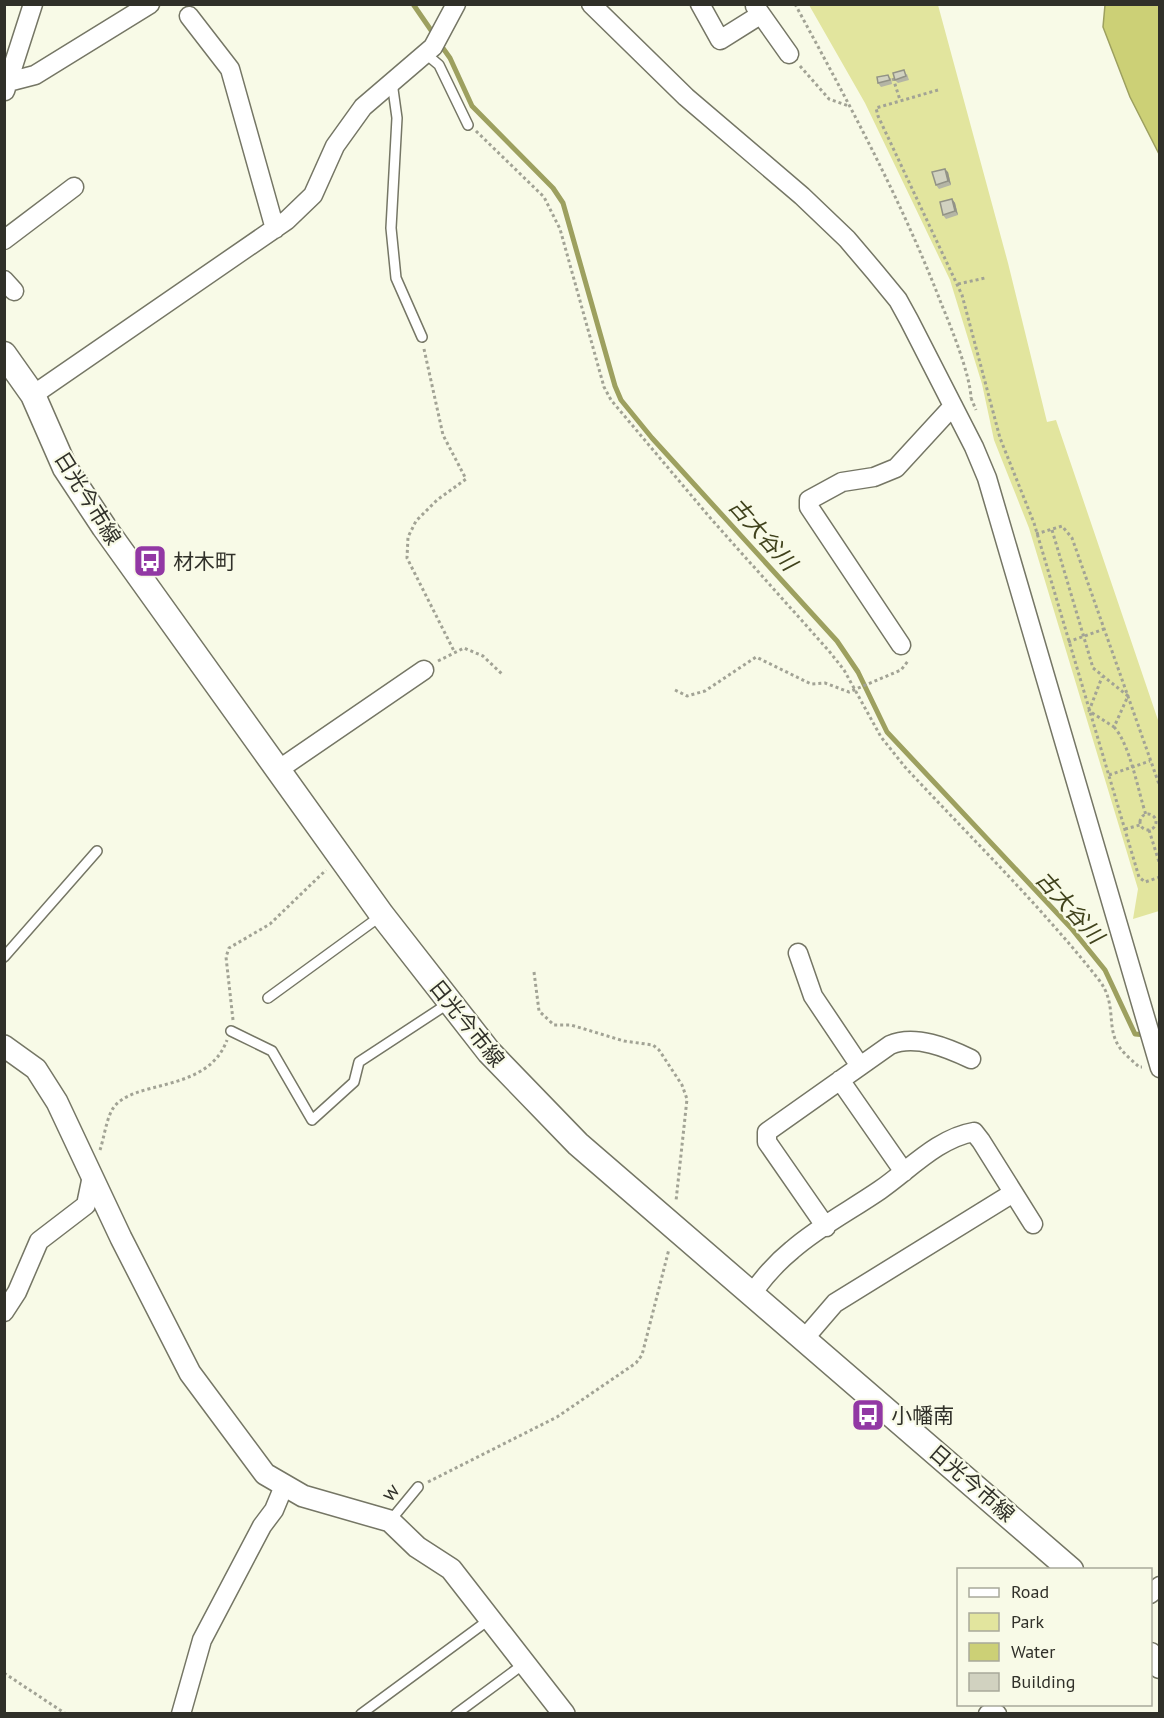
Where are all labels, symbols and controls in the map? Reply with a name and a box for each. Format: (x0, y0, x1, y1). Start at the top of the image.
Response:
street label: 日光今市線 (49, 446, 127, 550)
water label: 古大谷川 (723, 492, 804, 578)
bus stop icon: 材木町 (132, 543, 168, 579)
place label: 材木町 (173, 548, 236, 575)
water label: 古大谷川 (1030, 865, 1111, 951)
street label: 日光今市線 (423, 974, 511, 1072)
bus stop icon: 小幡南 (850, 1397, 886, 1433)
place label: 小幡南 (891, 1402, 954, 1429)
street label: 日光今市線 (924, 1438, 1020, 1528)
street label: w (375, 1477, 406, 1507)
legend (957, 1568, 1152, 1706)
text: Road (1011, 1580, 1049, 1603)
text: Park (1011, 1610, 1044, 1633)
text: Water (1011, 1640, 1055, 1663)
text: Building (1011, 1670, 1075, 1693)

